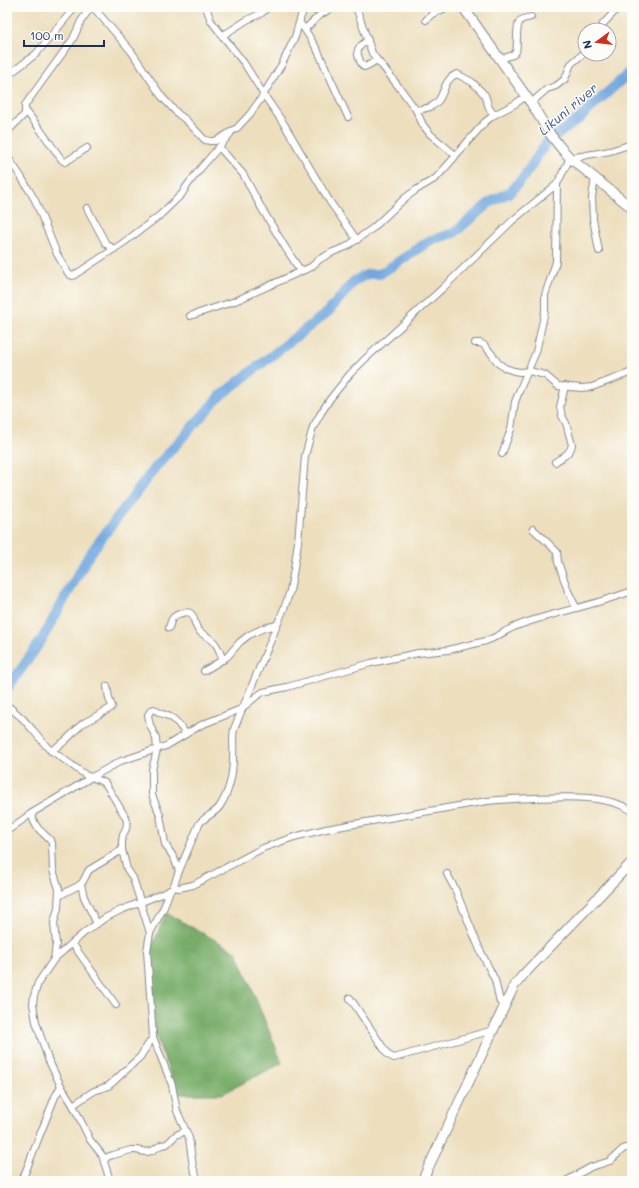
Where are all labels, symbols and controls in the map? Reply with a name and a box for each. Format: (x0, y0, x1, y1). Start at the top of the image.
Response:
scale bar (24, 22, 104, 48)
north arrow (577, 22, 617, 62)
text: 100 m (30, 27, 64, 43)
text: N (579, 39, 595, 51)
water label: Likuni river (535, 79, 601, 138)

